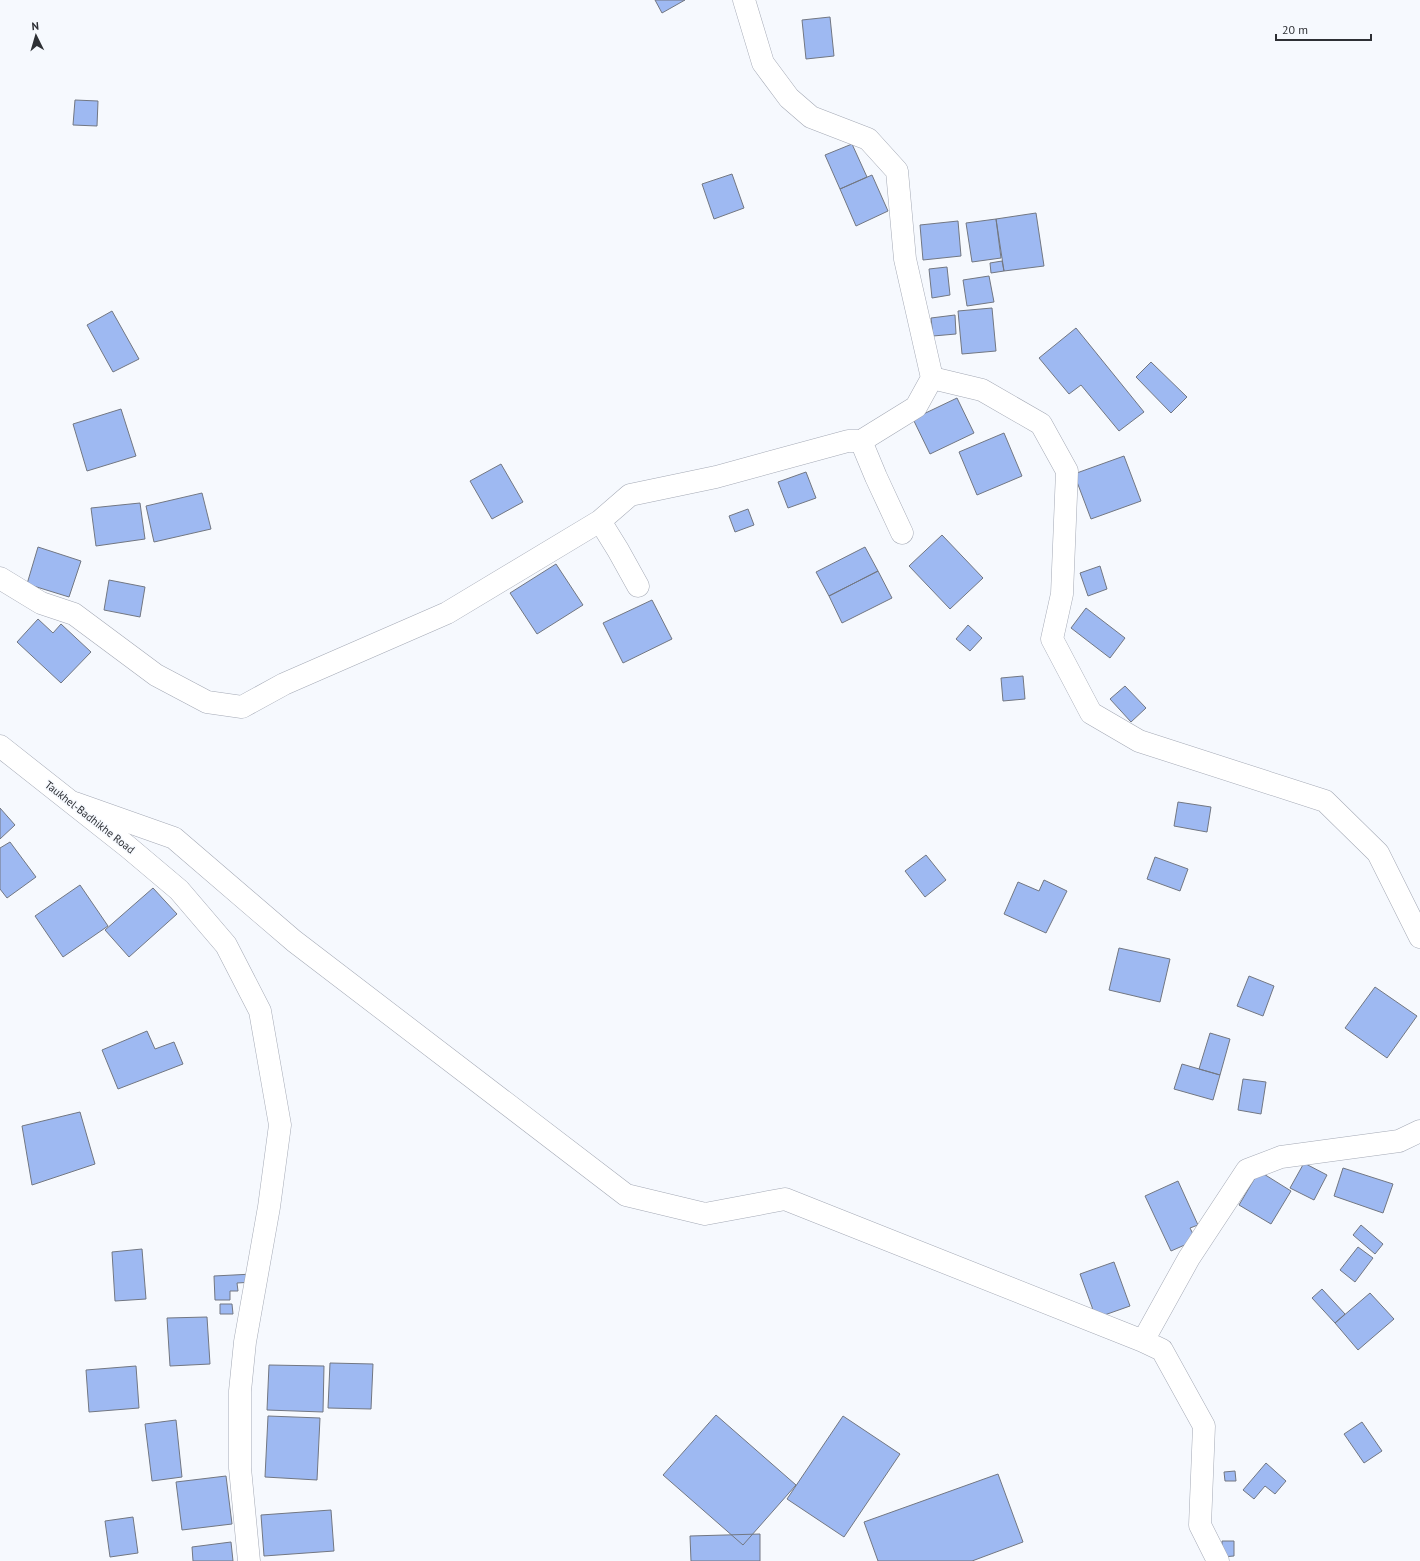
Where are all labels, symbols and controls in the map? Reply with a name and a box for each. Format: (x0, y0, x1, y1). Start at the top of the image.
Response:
north arrow (16, 16, 56, 56)
scale bar (1276, 16, 1371, 42)
text: N (31, 19, 39, 33)
text: 20 m (1282, 22, 1308, 37)
street label: Taukhel-Badhikhe Road (42, 778, 138, 856)

